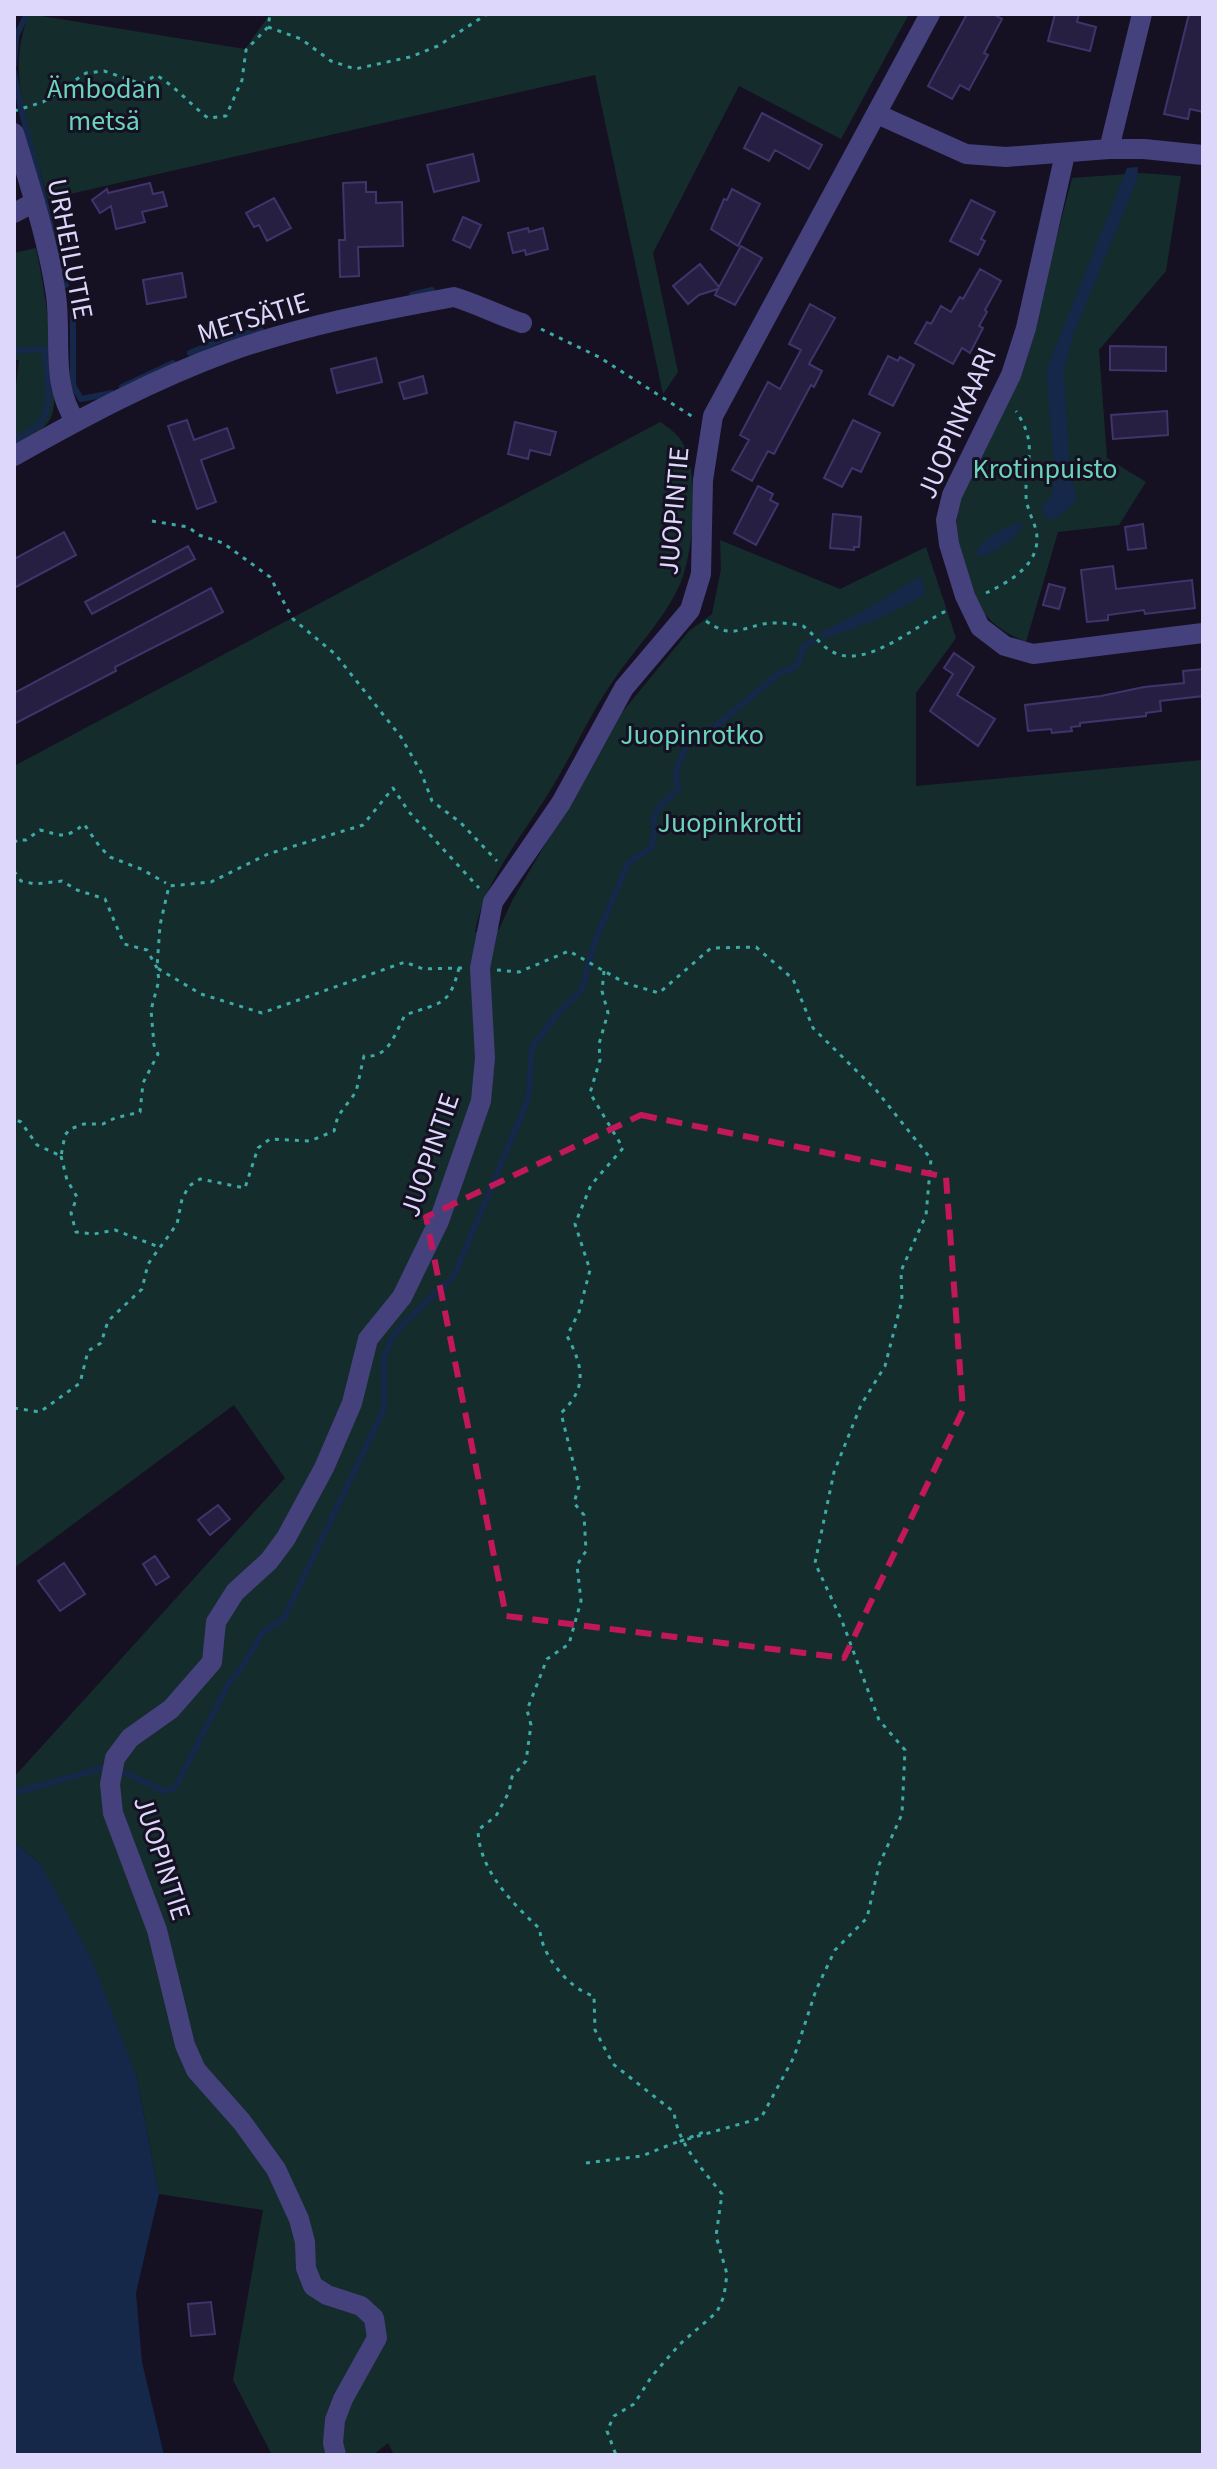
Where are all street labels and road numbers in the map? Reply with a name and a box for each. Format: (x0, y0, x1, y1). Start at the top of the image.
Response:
street label: URHEILUTIE (37, 175, 103, 323)
street label: METSÄTIE (192, 282, 314, 354)
street label: JUOPINKAARI (907, 341, 1007, 505)
street label: JUOPINTIE (648, 445, 700, 577)
street label: JUOPINTIE (390, 1088, 470, 1222)
street label: JUOPINTIE (123, 1791, 201, 1925)

